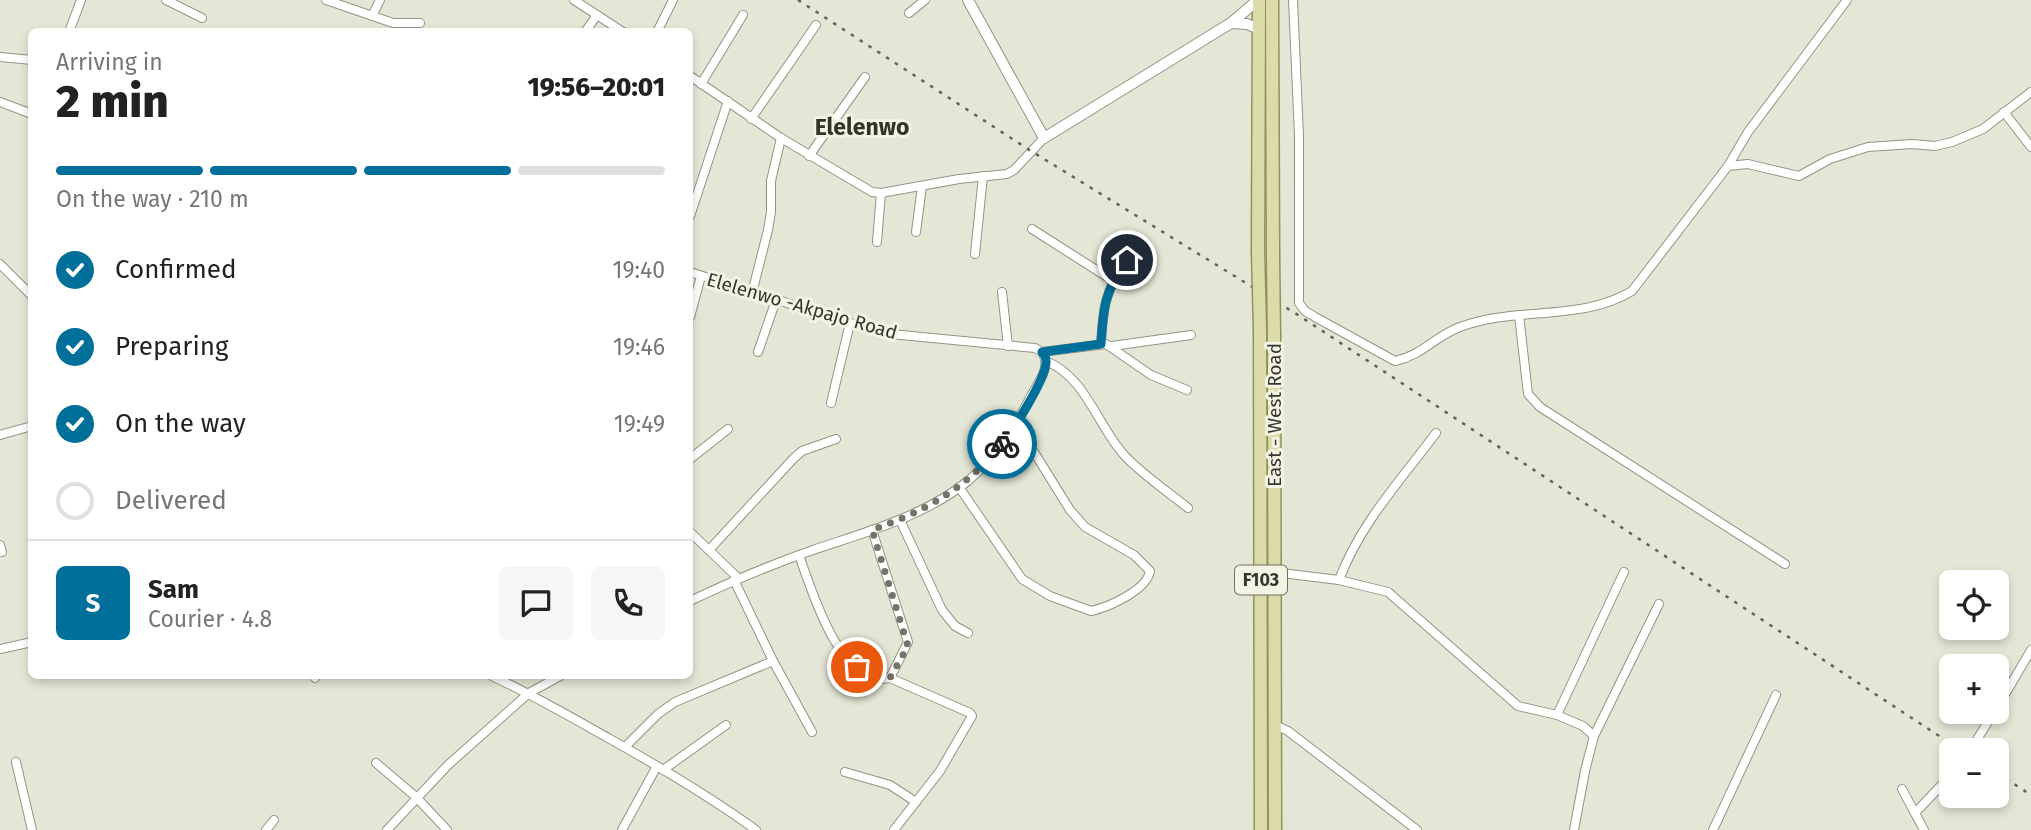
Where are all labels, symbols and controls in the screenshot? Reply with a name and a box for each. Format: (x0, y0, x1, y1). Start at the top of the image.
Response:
text: Arriving in (56, 48, 163, 76)
text: 19:56–20:01 (527, 72, 665, 103)
text: 2 min (56, 74, 169, 129)
district label: Elelenwo (815, 113, 909, 141)
text: On the way · 210 m (56, 185, 249, 213)
pin (1097, 230, 1157, 290)
icon: home (1108, 241, 1146, 279)
icon: check (56, 251, 94, 289)
text: Confirmed (115, 254, 236, 285)
text: 19:40 (612, 256, 665, 284)
street label: Elelenwo -Akpajo Road (704, 268, 900, 344)
icon: check (56, 328, 94, 366)
text: Preparing (115, 331, 228, 362)
text: 19:46 (613, 333, 665, 361)
street label: East - West Road (1263, 343, 1286, 487)
icon: check (56, 405, 94, 443)
text: On the way (115, 408, 246, 439)
courier (967, 409, 1037, 479)
text: 19:49 (614, 410, 665, 438)
icon: bike (983, 425, 1021, 463)
text: Delivered (115, 485, 227, 516)
button: chat (499, 566, 573, 640)
button: phone (591, 566, 665, 640)
road number: F103 (1235, 566, 1287, 594)
map controls (1939, 570, 2009, 808)
button: locate (1939, 570, 2009, 640)
text: Sam (148, 574, 199, 605)
text: S (86, 588, 100, 619)
text: Courier · 4.8 (148, 605, 272, 633)
pin (827, 637, 887, 697)
icon: bag (838, 648, 876, 686)
button: + (1939, 654, 2009, 724)
button: − (1939, 738, 2009, 808)

